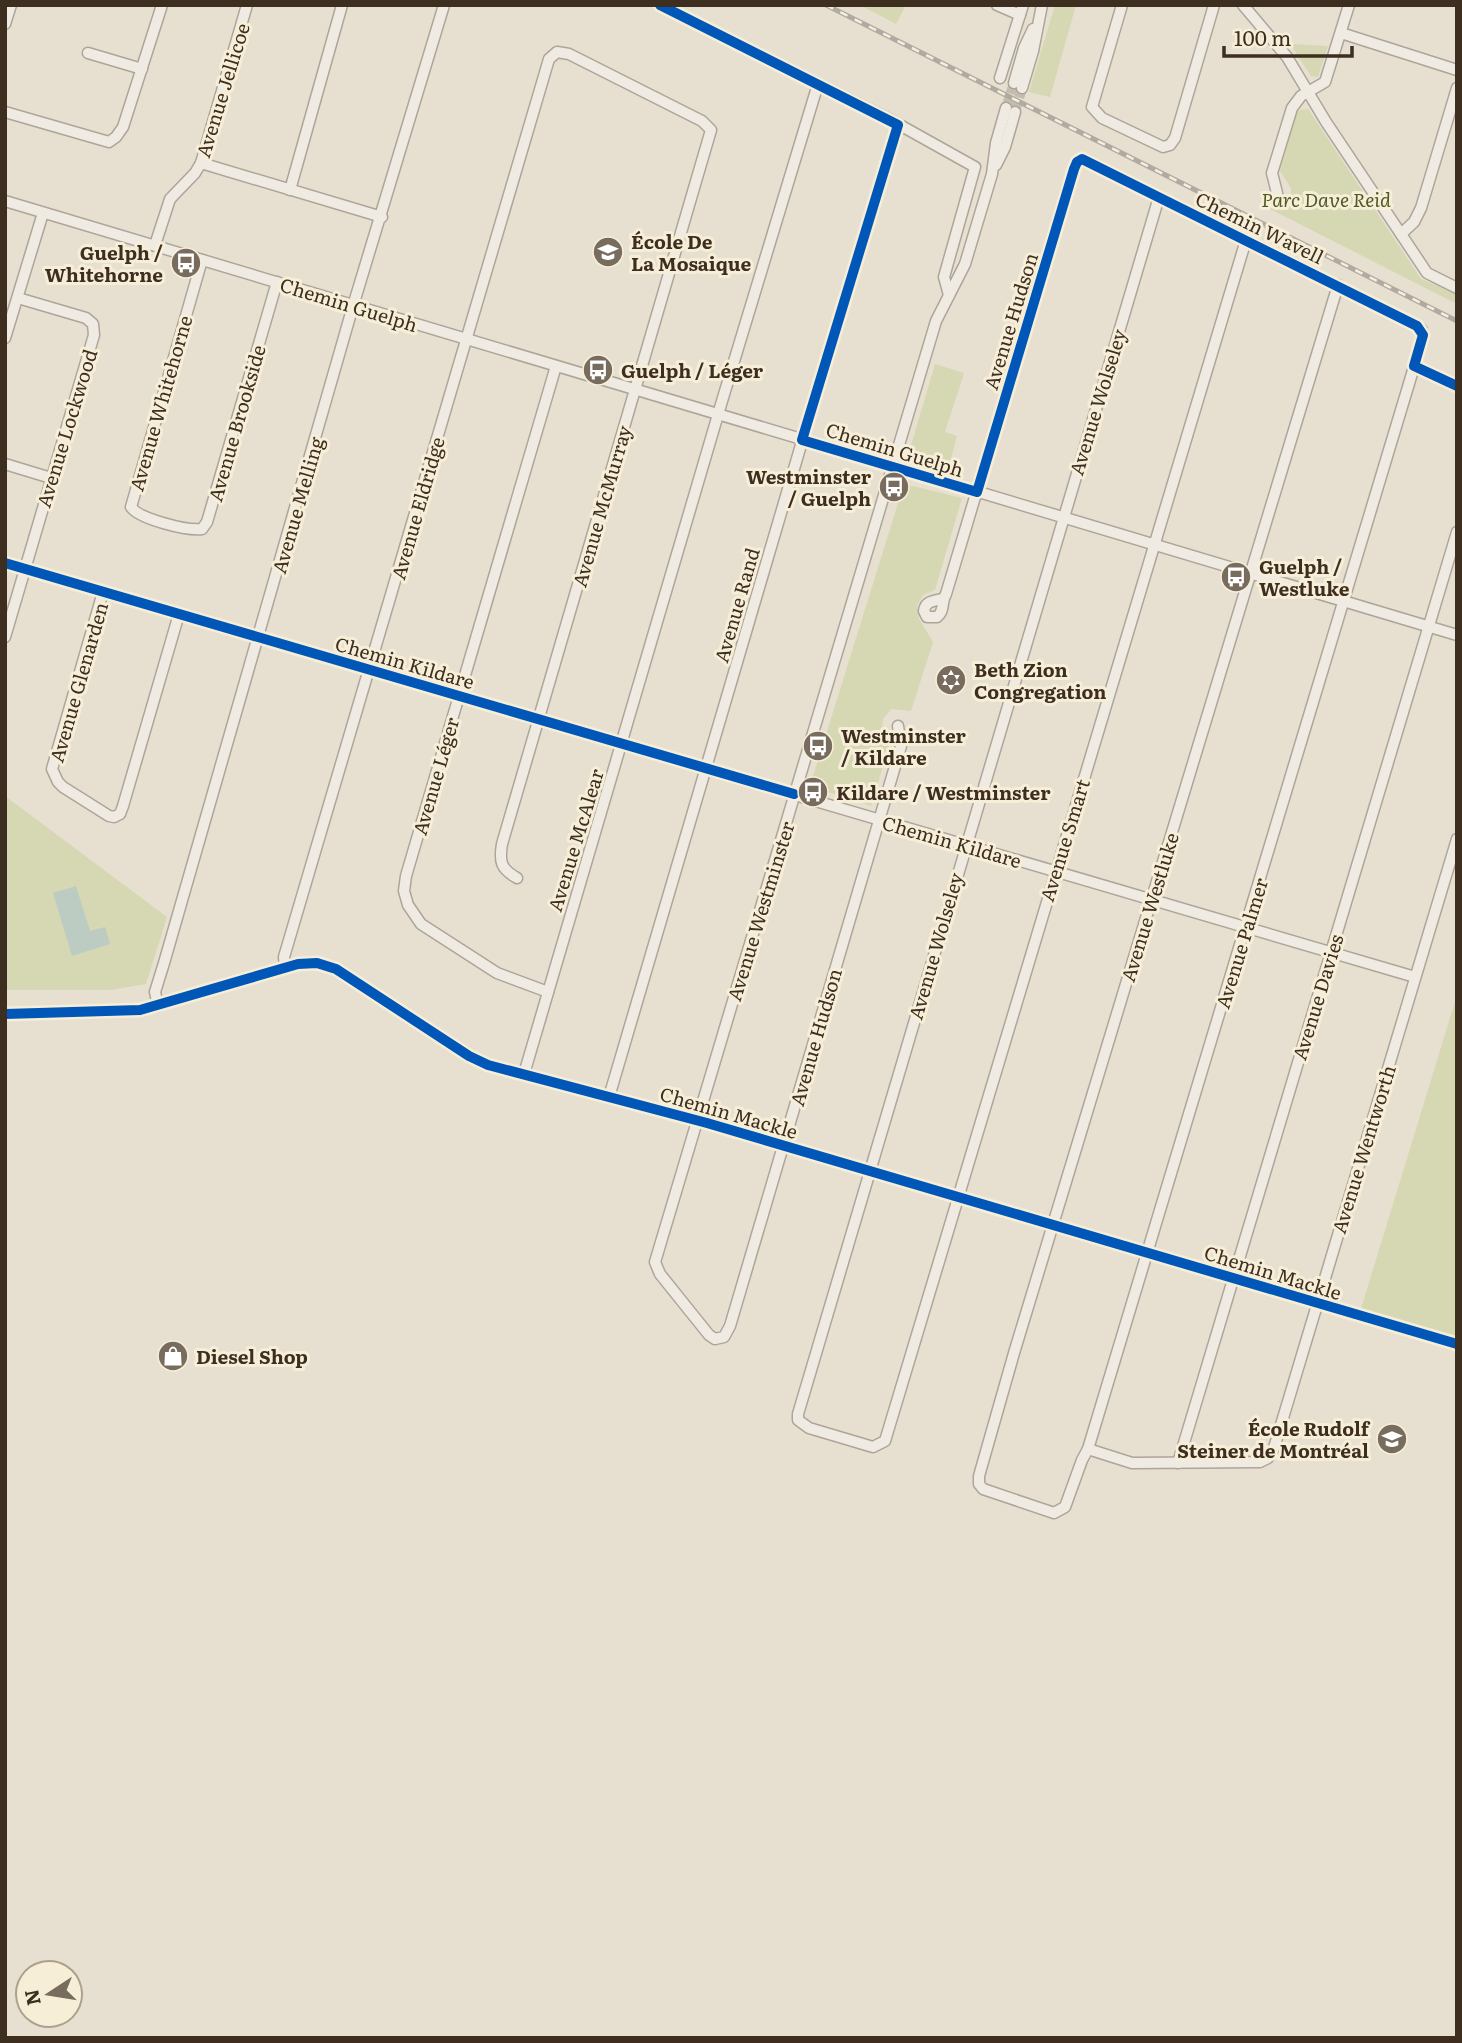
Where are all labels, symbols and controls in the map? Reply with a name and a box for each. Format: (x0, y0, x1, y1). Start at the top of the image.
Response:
scale bar (1224, 14, 1352, 58)
street label: Avenue Jellicoe (188, 19, 256, 161)
text: 100 m (1234, 21, 1291, 52)
street label: Chemin Wavell (1191, 184, 1329, 270)
park label: Parc Dave Reid (1261, 185, 1391, 213)
place label: École De La Mosaique (631, 227, 752, 277)
school or university icon: École De La Mosaique (591, 235, 625, 269)
place label: Guelph / Whitehorne (45, 238, 163, 288)
bus stop icon: Guelph / Whitehorne (169, 246, 203, 280)
street label: Avenue Hudson (976, 249, 1044, 393)
street label: Chemin Guelph (277, 270, 421, 338)
street label: Avenue Whitehorne (122, 312, 199, 494)
street label: Avenue Wolseley (1061, 325, 1133, 479)
street label: Avenue Brookside (200, 341, 272, 505)
street label: Avenue Lockwood (29, 345, 104, 511)
bus stop icon: Guelph / Léger (581, 353, 615, 387)
place label: Guelph / Léger (621, 356, 764, 384)
street label: Chemin Guelph (823, 415, 967, 483)
street label: Avenue McMurray (565, 422, 637, 590)
street label: Avenue Melling (264, 433, 330, 577)
street label: Avenue Eldridge (383, 433, 451, 583)
place label: Westminster / Guelph (746, 462, 872, 512)
bus stop icon: Westminster / Guelph (877, 470, 911, 504)
street label: Avenue Rand (706, 544, 766, 666)
place label: Guelph / Westluke (1259, 552, 1350, 602)
bus stop icon: Guelph / Westluke (1219, 560, 1253, 594)
street label: Avenue Glenarden (42, 598, 114, 766)
street label: Chemin Kildare (332, 629, 478, 695)
place label: Beth Zion Congregation (974, 655, 1106, 705)
synagogue icon: Beth Zion Congregation (934, 663, 968, 697)
street label: Avenue Léger (405, 714, 465, 838)
place label: Westminster / Kildare (841, 721, 967, 771)
bus stop icon: Westminster / Kildare (801, 729, 835, 763)
street label: Avenue McAlear (540, 765, 610, 915)
bus stop icon: Kildare / Westminster (796, 775, 830, 809)
street label: Avenue Smart (1032, 775, 1096, 905)
place label: Kildare / Westminster (836, 778, 1051, 806)
street label: Chemin Kildare (879, 808, 1025, 874)
street label: Avenue Westminster (719, 818, 801, 1004)
street label: Avenue Westluke (1113, 829, 1185, 985)
street label: Avenue Wolseley (901, 869, 969, 1023)
street label: Avenue Palmer (1208, 874, 1274, 1012)
street label: Avenue Davies (1285, 930, 1350, 1063)
street label: Avenue Hudson (782, 965, 848, 1109)
street label: Avenue Wentworth (1324, 1061, 1402, 1237)
street label: Chemin Mackle (657, 1079, 801, 1145)
street label: Chemin Mackle (1201, 1238, 1345, 1306)
shop icon: Diesel Shop (156, 1339, 190, 1373)
place label: Diesel Shop (196, 1342, 308, 1370)
place label: École Rudolf Steiner de Montréal (1177, 1414, 1371, 1464)
school or university icon: École Rudolf Steiner de Montréal (1375, 1422, 1409, 1456)
north arrow (14, 1959, 84, 2029)
text: N (16, 1987, 47, 2008)

